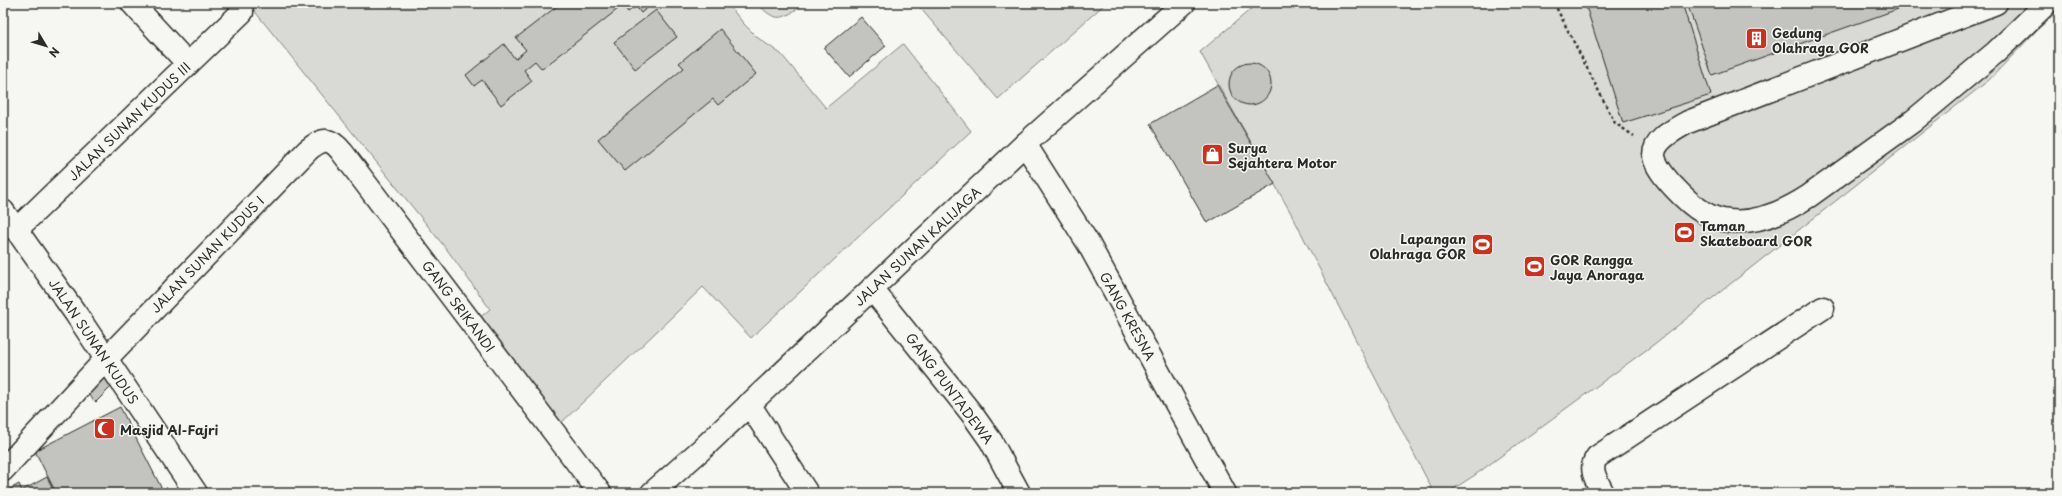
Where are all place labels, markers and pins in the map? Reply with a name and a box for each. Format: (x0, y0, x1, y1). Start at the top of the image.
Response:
place label: Gedung Olahraga GOR (1772, 23, 1869, 57)
building icon: Gedung Olahraga GOR (1744, 26, 1770, 52)
place label: Surya Sejahtera Motor (1228, 138, 1337, 172)
shop icon: Surya Sejahtera Motor (1199, 141, 1225, 167)
place label: Taman Skateboard GOR (1700, 216, 1812, 250)
sports icon: Taman Skateboard GOR (1672, 219, 1698, 245)
place label: Lapangan Olahraga GOR (1369, 229, 1466, 263)
sports icon: Lapangan Olahraga GOR (1469, 232, 1495, 258)
place label: GOR Rangga Jaya Anoraga (1550, 250, 1645, 284)
sports icon: GOR Rangga Jaya Anoraga (1522, 253, 1548, 279)
mosque icon: Masjid Al-Fajri (91, 416, 117, 442)
place label: Masjid Al-Fajri (120, 420, 219, 439)

